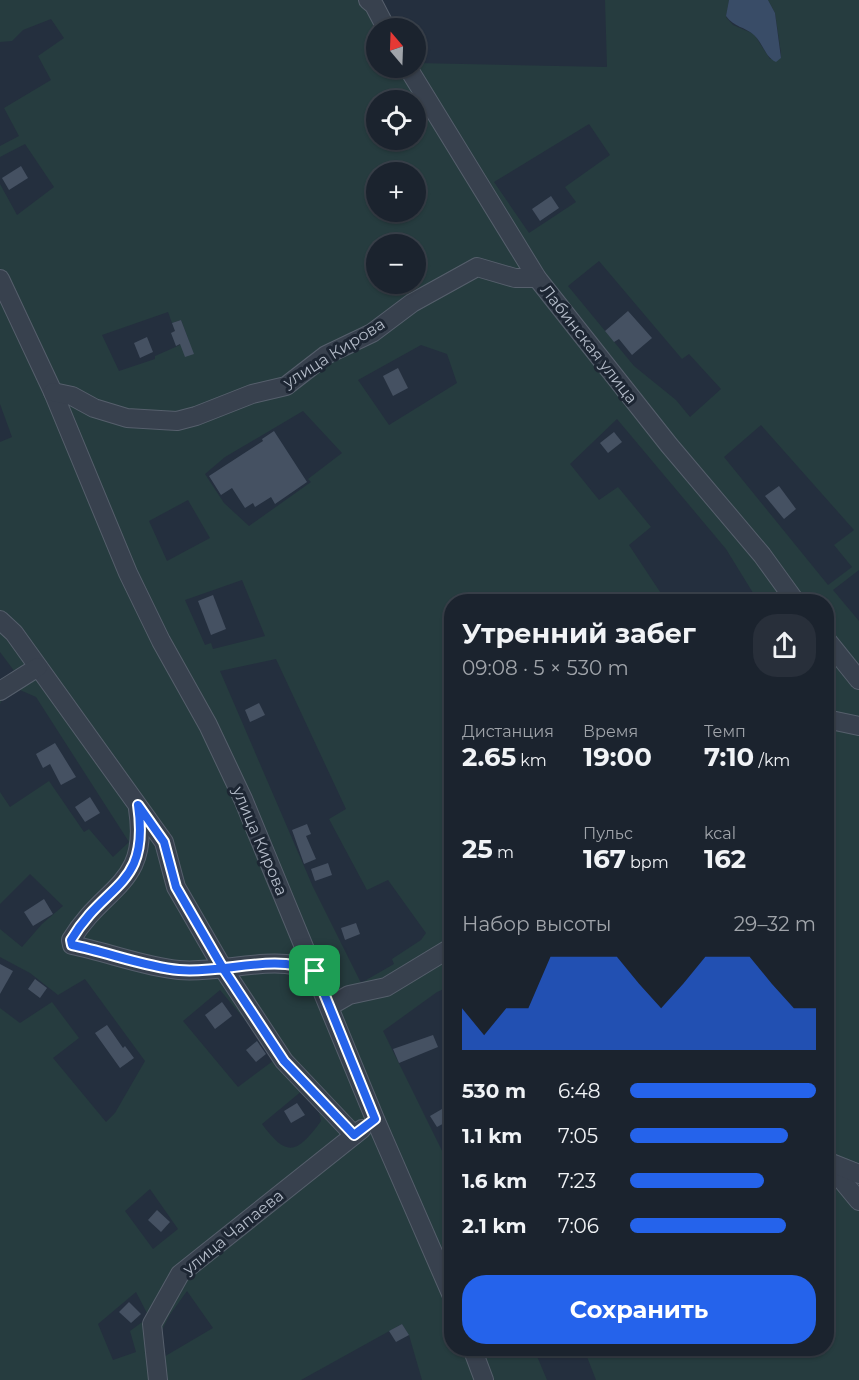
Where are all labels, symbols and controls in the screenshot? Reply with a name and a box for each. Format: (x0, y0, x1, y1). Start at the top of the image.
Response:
north arrow (366, 18, 426, 78)
map controls (366, 18, 426, 294)
button: locate (366, 90, 426, 150)
button: + (366, 162, 426, 222)
button: − (366, 234, 426, 294)
street label: Лабинская улица (537, 281, 641, 407)
street label: улица Кирова (279, 314, 388, 392)
button: share (753, 614, 816, 677)
text: Утренний забег (462, 617, 696, 650)
text: 09:08 · 5 × 530 m (462, 656, 629, 680)
text: Дистанция (462, 722, 554, 741)
text: Время (583, 722, 638, 741)
text: Темп (704, 722, 746, 741)
text: 2.65 (462, 741, 516, 773)
text: 19:00 (583, 741, 652, 773)
text: 7:10 (704, 741, 754, 773)
text: km (516, 751, 547, 770)
text: /km (754, 751, 790, 770)
street label: улица Кирова (228, 783, 291, 898)
text: Пульс (583, 824, 633, 843)
text: kcal (704, 824, 736, 843)
text: 25 (462, 833, 493, 865)
text: m (493, 843, 514, 862)
text: 167 (583, 843, 626, 875)
text: 162 (704, 843, 746, 875)
text: bpm (626, 853, 669, 872)
text: Набор высоты (462, 912, 611, 936)
text: 29–32 m (734, 912, 816, 936)
pin (289, 945, 340, 996)
icon: arrive (298, 954, 331, 987)
text: 530 m (462, 1079, 526, 1103)
text: 6:48 (558, 1079, 601, 1103)
text: 1.1 km (462, 1124, 522, 1148)
text: 7:05 (558, 1124, 598, 1148)
text: 1.6 km (462, 1169, 527, 1193)
text: 7:23 (558, 1169, 596, 1193)
street label: улица Чапаева (178, 1186, 287, 1279)
text: 2.1 km (462, 1214, 526, 1238)
text: 7:06 (558, 1214, 599, 1238)
button: Сохранить (462, 1275, 816, 1344)

